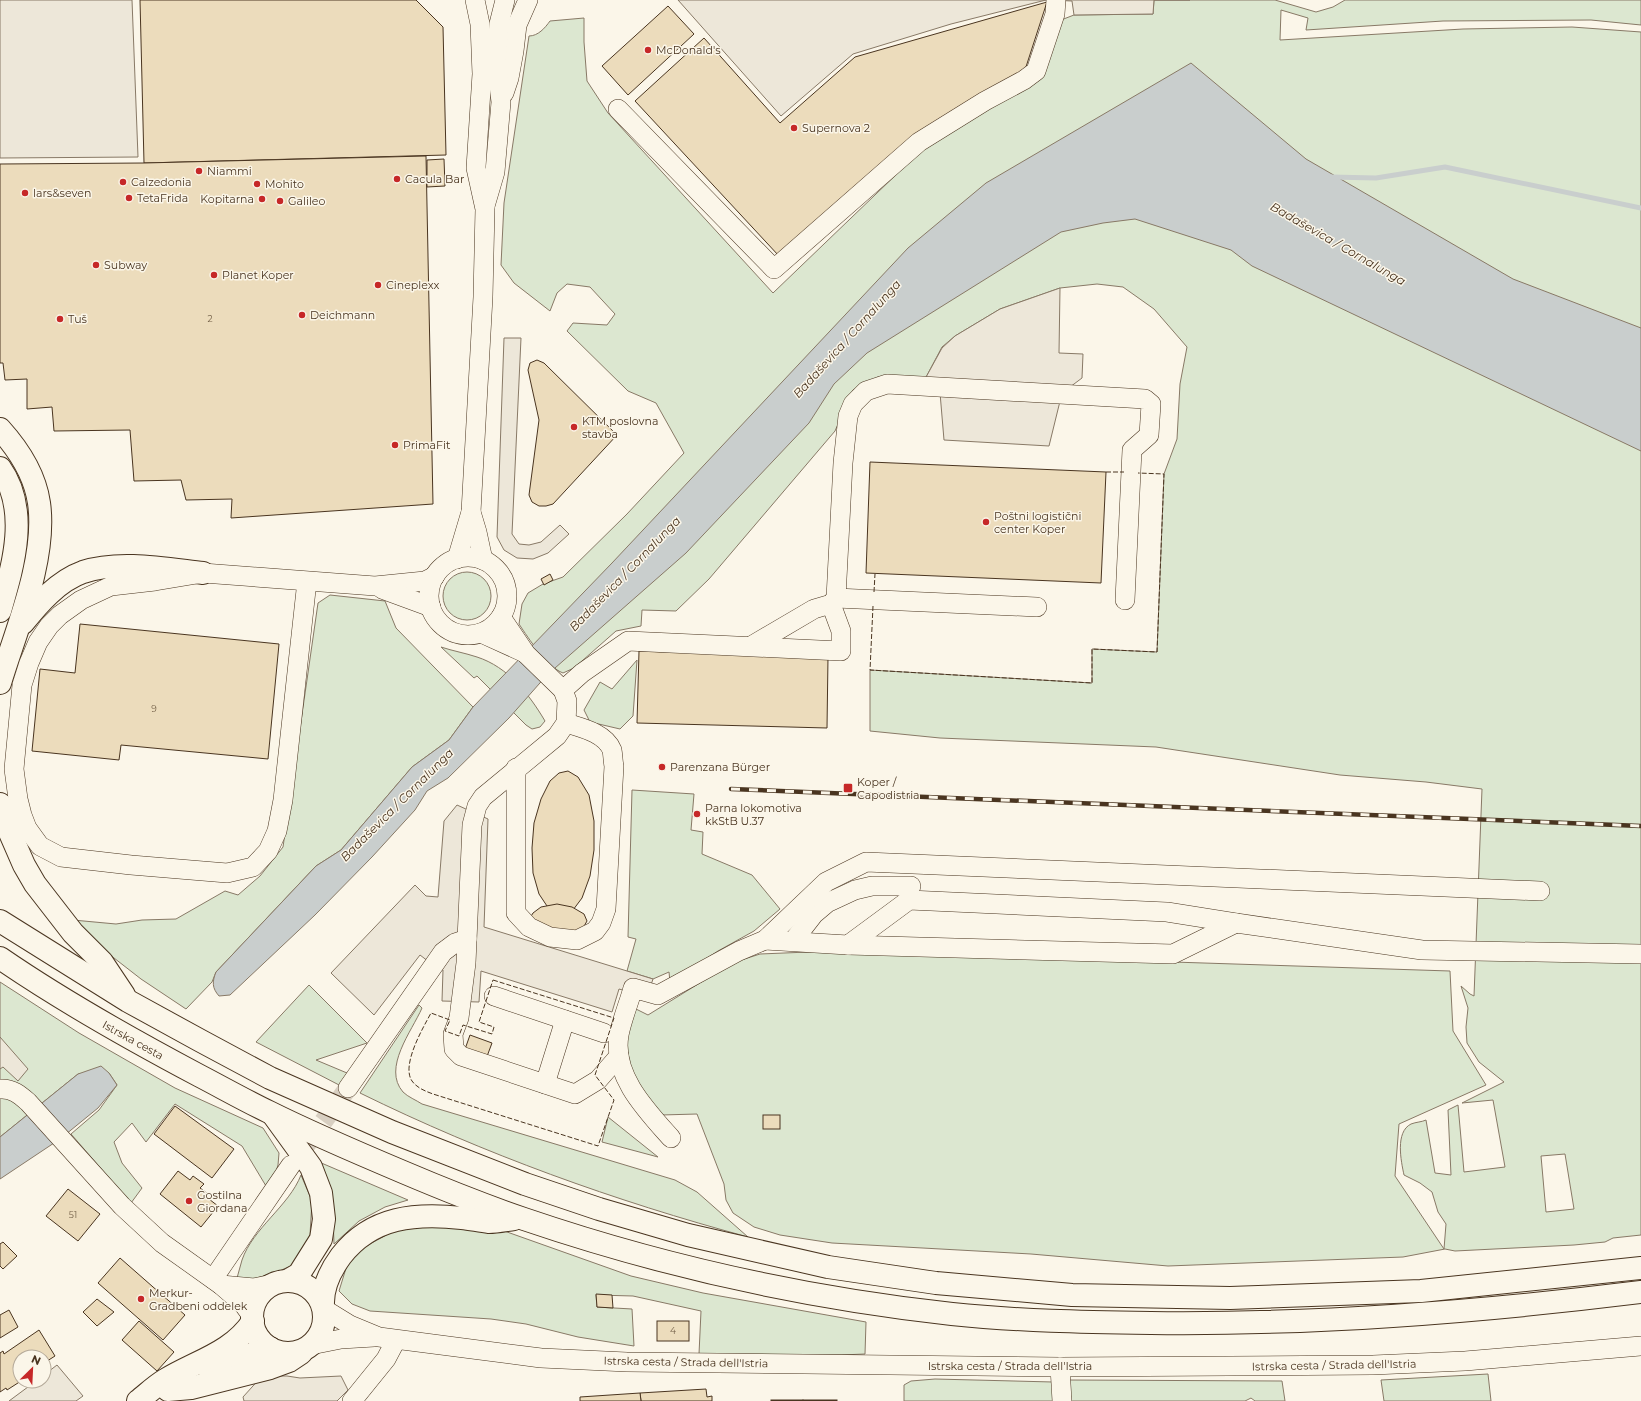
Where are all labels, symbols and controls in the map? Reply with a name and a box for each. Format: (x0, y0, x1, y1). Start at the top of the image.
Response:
place label: McDonald's (656, 43, 721, 57)
marker: McDonald's (643, 45, 653, 55)
place label: Supernova 2 (802, 121, 870, 135)
marker: Supernova 2 (789, 123, 799, 133)
place label: Niammi (207, 164, 252, 178)
marker: Niammi (194, 166, 204, 176)
place label: Cacula Bar (405, 172, 464, 186)
marker: Cacula Bar (392, 174, 402, 184)
place label: Calzedonia (131, 175, 192, 189)
marker: Calzedonia (118, 177, 128, 187)
place label: Mohito (265, 177, 304, 191)
marker: Mohito (252, 179, 262, 189)
place label: lars&seven (33, 186, 91, 200)
marker: lars&seven (20, 188, 30, 198)
place label: TetaFrida (137, 191, 188, 205)
place label: Kopitarna (200, 192, 254, 206)
marker: TetaFrida (124, 193, 134, 203)
marker: Kopitarna (257, 194, 267, 204)
place label: Galileo (288, 194, 326, 208)
marker: Galileo (275, 196, 285, 206)
water label: Badaševica / Cornalunga (1268, 199, 1409, 289)
place label: Subway (104, 258, 147, 272)
marker: Subway (91, 260, 101, 270)
place label: Planet Koper (222, 268, 294, 282)
marker: Planet Koper (209, 270, 219, 280)
water label: Badaševica / Cornalunga (790, 276, 904, 401)
place label: Cineplexx (386, 278, 440, 292)
marker: Cineplexx (373, 280, 383, 290)
place label: Deichmann (310, 308, 375, 322)
marker: Deichmann (297, 310, 307, 320)
place label: Tuš (68, 312, 88, 326)
house number: 2 (207, 313, 213, 324)
marker: Tuš (55, 314, 65, 324)
place label: KTM poslovna stavba (582, 414, 658, 441)
marker: KTM poslovna stavba (569, 422, 579, 432)
place label: PrimaFit (403, 438, 451, 452)
marker: PrimaFit (390, 440, 400, 450)
place label: Poštni logistični center Koper (994, 509, 1082, 536)
water label: Badaševica / Cornalunga (566, 513, 683, 634)
marker: Poštni logistični center Koper (981, 517, 991, 527)
house number: 9 (151, 703, 157, 714)
water label: Badaševica / Cornalunga (337, 745, 456, 864)
place label: Parenzana Bürger (670, 760, 770, 774)
marker: Parenzana Bürger (657, 762, 667, 772)
place label: Koper / Capodistria (857, 775, 920, 802)
marker: Koper / Capodistria (842, 782, 854, 794)
place label: Parna lokomotiva kkStB U.37 (705, 801, 802, 828)
marker: Parna lokomotiva kkStB U.37 (692, 809, 702, 819)
street label: Istrska cesta (100, 1017, 166, 1063)
place label: Gostilna Giordana (197, 1188, 248, 1215)
marker: Gostilna Giordana (184, 1196, 194, 1206)
house number: 51 (69, 1209, 77, 1220)
place label: Merkur- Gradbeni oddelek (149, 1286, 248, 1313)
marker: Merkur- Gradbeni oddelek (136, 1294, 146, 1304)
house number: 4 (670, 1325, 676, 1336)
north arrow (12, 1349, 52, 1389)
text: N (29, 1352, 43, 1368)
street label: Istrska cesta / Strada dell'Istria (604, 1354, 768, 1370)
street label: Istrska cesta / Strada dell'Istria (1252, 1357, 1416, 1373)
street label: Istrska cesta / Strada dell'Istria (928, 1359, 1092, 1373)

